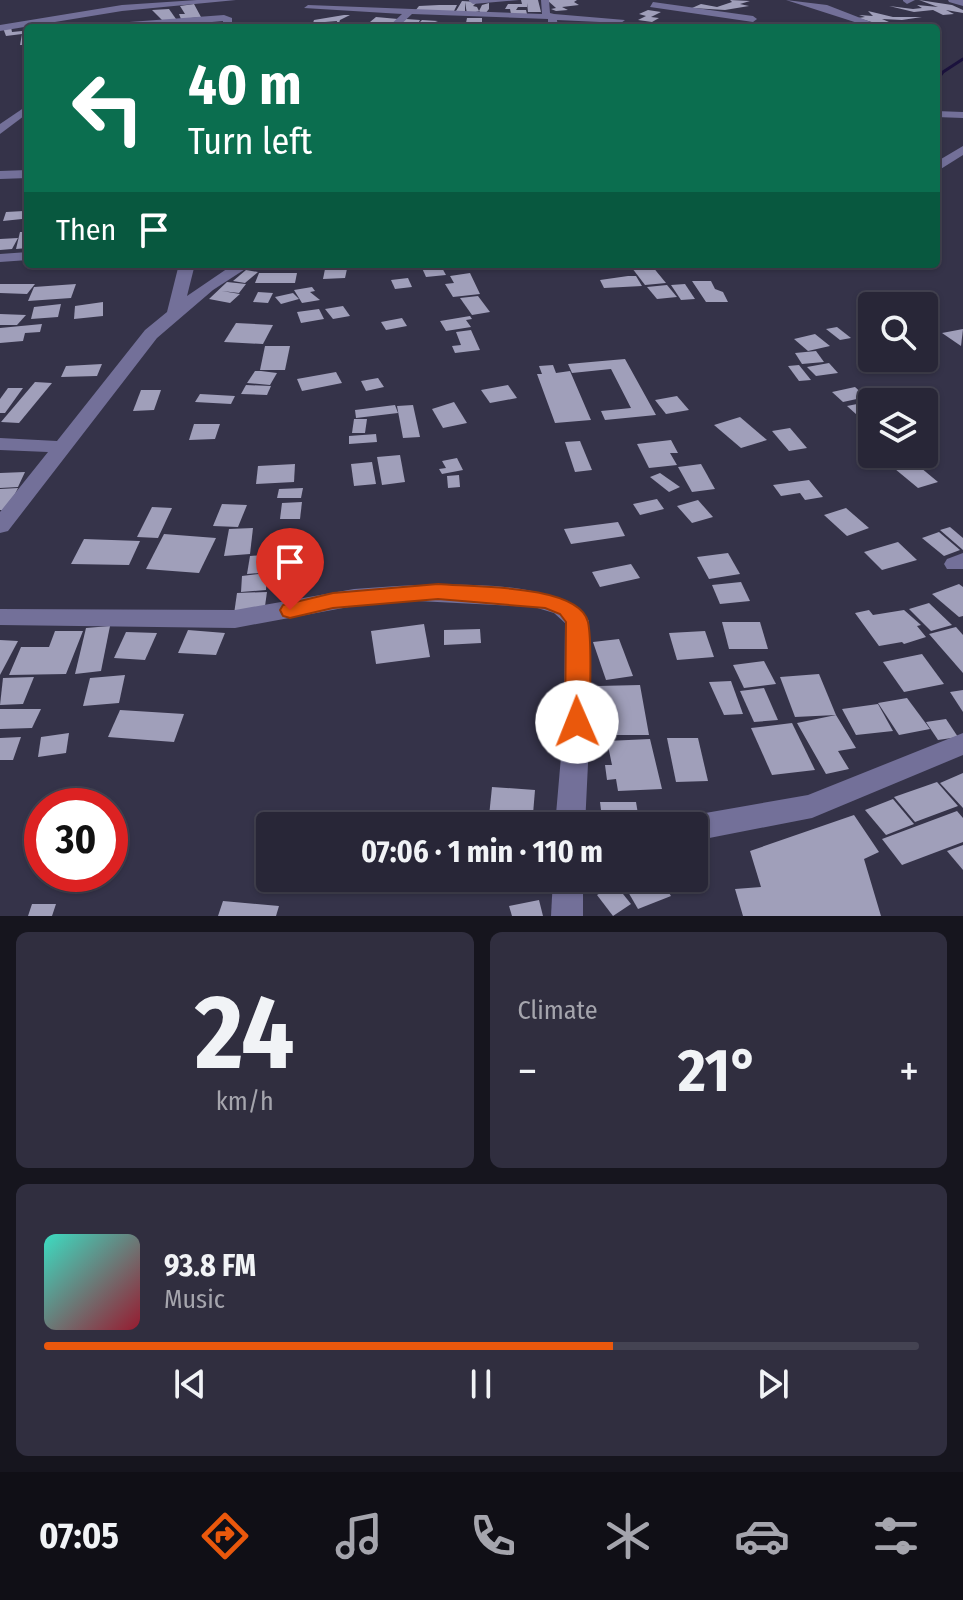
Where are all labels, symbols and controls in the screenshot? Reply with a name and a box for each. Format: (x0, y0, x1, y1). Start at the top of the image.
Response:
text: 40 m (188, 52, 302, 119)
icon: left (56, 56, 160, 160)
text: Turn left (188, 120, 312, 164)
icon: arrive (132, 208, 176, 252)
text: Then (56, 212, 116, 248)
map controls (858, 292, 938, 468)
button: search (858, 292, 938, 372)
button: layers (858, 388, 938, 468)
pin (256, 528, 324, 610)
icon: arrive (268, 540, 312, 584)
position arrow (535, 680, 619, 764)
speed limit sign: 30 (24, 788, 128, 892)
text: 07:06 · 1 min · 110 m (361, 834, 603, 870)
text: 24 (195, 971, 295, 1096)
text: Climate (518, 995, 598, 1026)
text: 21° (678, 1035, 758, 1107)
text: − (518, 1045, 537, 1098)
text: + (899, 1045, 919, 1098)
text: km/h (216, 1086, 274, 1117)
text: 93.8 FM (164, 1248, 256, 1284)
text: Music (164, 1284, 225, 1315)
icon: previous (168, 1362, 212, 1406)
icon: pause (459, 1362, 503, 1406)
icon: next (751, 1362, 795, 1406)
icon: directions (197, 1508, 253, 1564)
icon: music (331, 1508, 387, 1564)
icon: phone (465, 1508, 521, 1564)
icon: climate (600, 1508, 656, 1564)
icon: car (734, 1508, 790, 1564)
icon: filters (868, 1508, 924, 1564)
text: 07:05 (39, 1514, 119, 1558)

